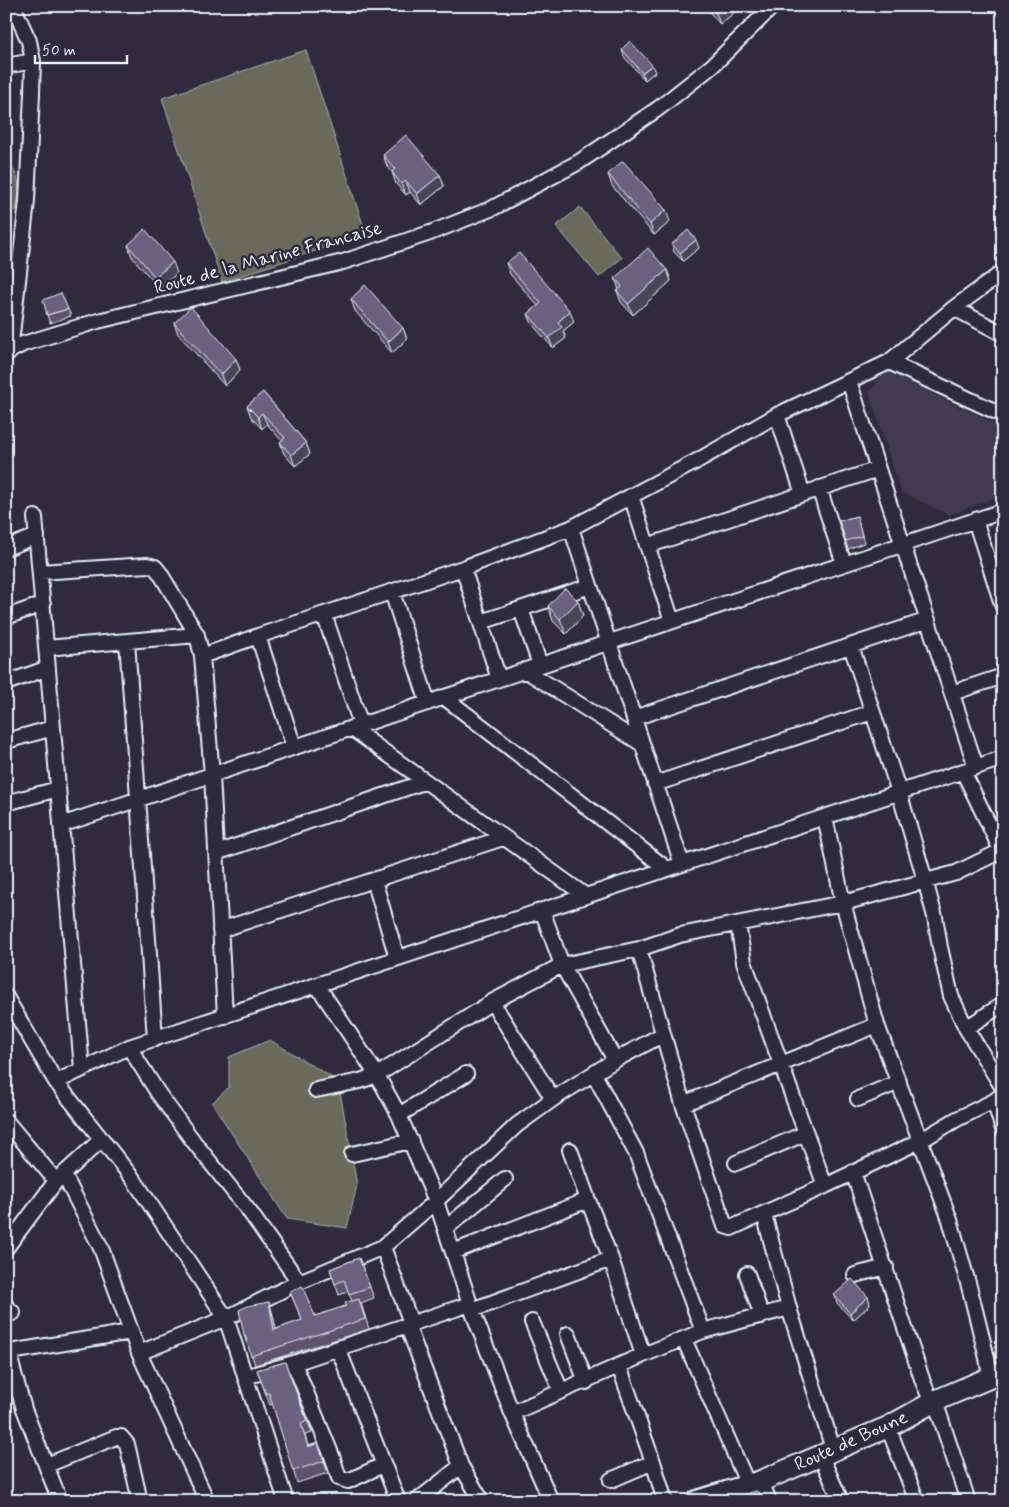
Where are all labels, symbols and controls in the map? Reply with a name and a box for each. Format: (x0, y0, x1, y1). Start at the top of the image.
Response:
scale bar (35, 32, 128, 64)
text: 50 m (42, 41, 76, 61)
street label: Route de la Marine Francaise (151, 216, 385, 300)
street label: Route de Boune (790, 1405, 912, 1477)

